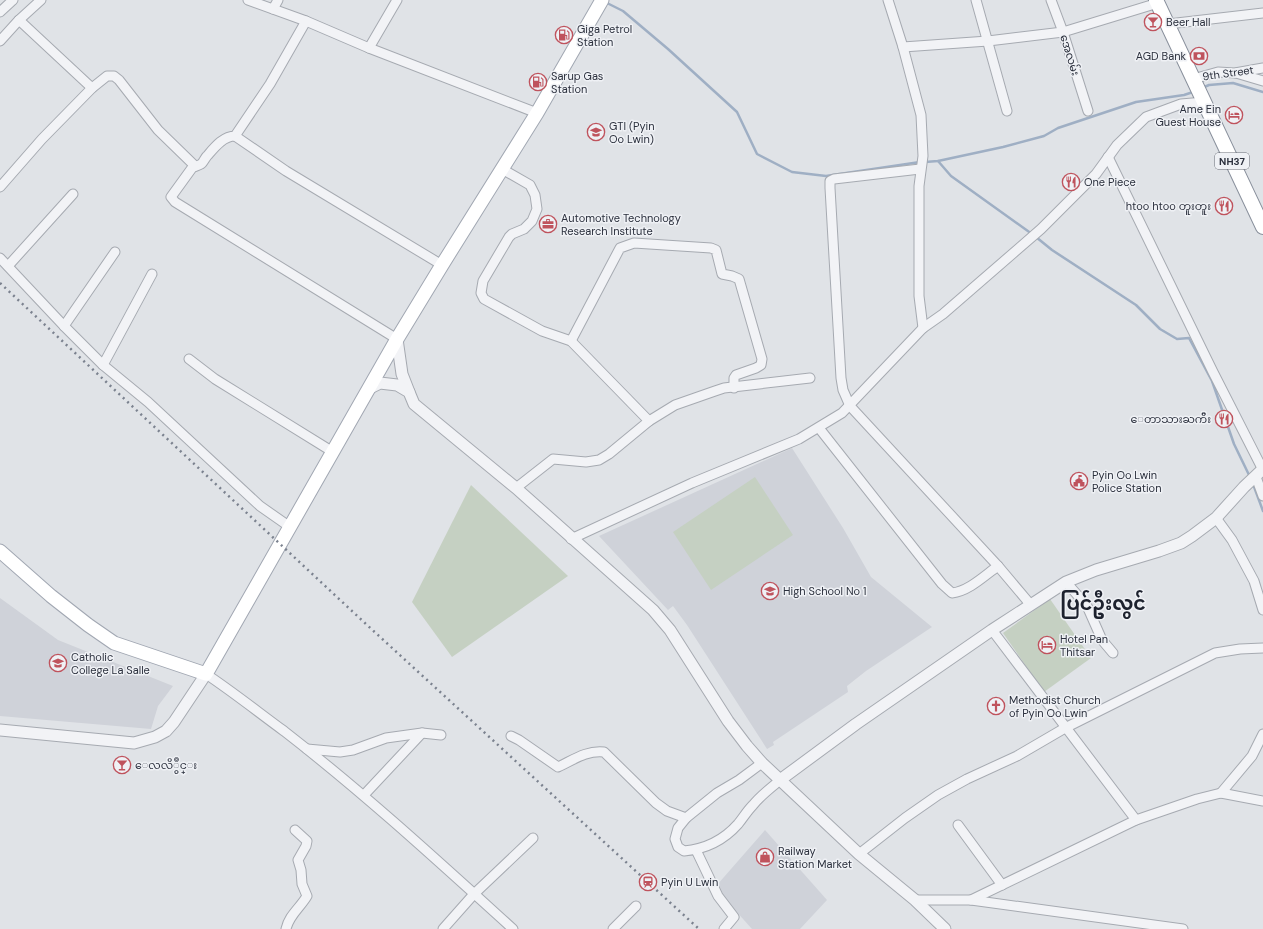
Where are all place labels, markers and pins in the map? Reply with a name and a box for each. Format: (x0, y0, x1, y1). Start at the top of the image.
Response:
bar icon: Beer Hall (1143, 12, 1163, 32)
place label: Beer Hall (1166, 15, 1211, 29)
place label: Giga Petrol Station (577, 22, 632, 49)
fuel station icon: Giga Petrol Station (554, 25, 574, 45)
bank icon: AGD Bank (1189, 46, 1209, 66)
place label: AGD Bank (1136, 49, 1186, 63)
place label: Sarup Gas Station (551, 69, 603, 96)
fuel station icon: Sarup Gas Station (528, 72, 548, 92)
place label: Ame Ein Guest House (1156, 102, 1221, 129)
hotel icon: Ame Ein Guest House (1224, 105, 1244, 125)
place label: GTI (Pyin Oo Lwin) (609, 119, 655, 146)
school or university icon: GTI (Pyin Oo Lwin) (586, 122, 606, 142)
restaurant icon: One Piece (1061, 172, 1081, 192)
place label: One Piece (1084, 175, 1136, 189)
restaurant icon: htoo htoo တူးတူး (1214, 196, 1234, 216)
place label: htoo htoo တူးတူး (1126, 199, 1211, 215)
place label: Automotive Technology Research Institute (561, 211, 681, 238)
office icon: Automotive Technology Research Institute (538, 214, 558, 234)
restaurant icon: ေတာသားႀကီး (1214, 409, 1234, 429)
place label: ေတာသားႀကီး (1131, 412, 1211, 426)
place label: Pyin Oo Lwin Police Station (1092, 468, 1161, 495)
public building icon: Pyin Oo Lwin Police Station (1069, 471, 1089, 491)
school or university icon: High School No 1 (760, 581, 780, 601)
place label: High School No 1 (783, 584, 866, 598)
place label: Hotel Pan Thitsar (1060, 632, 1108, 659)
hotel icon: Hotel Pan Thitsar (1037, 635, 1057, 655)
place label: Catholic College La Salle (71, 650, 150, 677)
school or university icon: Catholic College La Salle (48, 653, 68, 673)
place label: Methodist Church of Pyin Oo Lwin (1009, 693, 1101, 720)
church icon: Methodist Church of Pyin Oo Lwin (986, 696, 1006, 716)
bar icon: ေလလိွဳင္း (112, 755, 132, 775)
place label: ေလလိွဳင္း (135, 757, 197, 774)
place label: Railway Station Market (778, 844, 852, 871)
shop icon: Railway Station Market (755, 847, 775, 867)
station icon: Pyin U Lwin (638, 872, 658, 892)
place label: Pyin U Lwin (661, 875, 718, 889)

